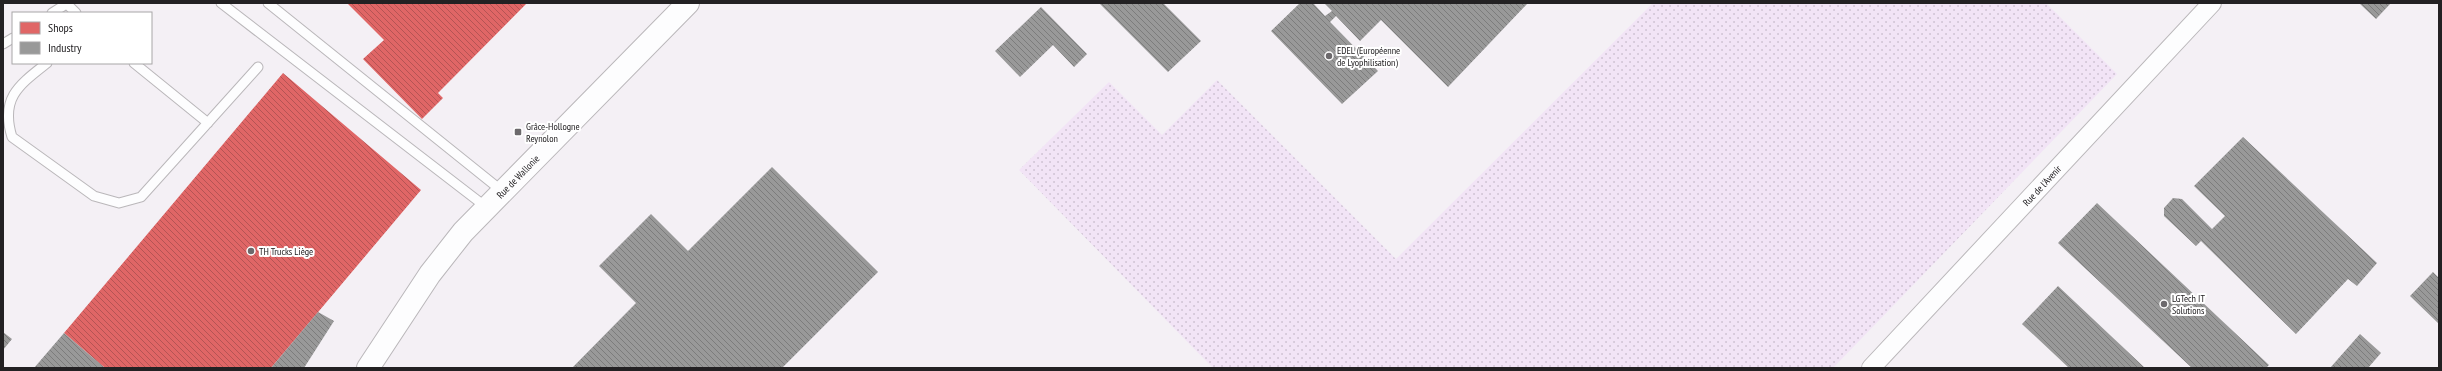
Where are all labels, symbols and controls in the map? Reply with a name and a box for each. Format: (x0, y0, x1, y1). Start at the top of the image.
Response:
legend (12, 12, 152, 64)
text: Shops (48, 20, 73, 35)
text: Industry (48, 40, 82, 55)
place label: EDEL (Européenne de Lyophilisation) (1337, 44, 1400, 69)
marker: EDEL (Européenne de Lyophilisation) (1324, 51, 1334, 61)
place label: Grâce-Hollogne Reynolon (526, 120, 580, 145)
marker: Grâce-Hollogne Reynolon (513, 127, 523, 137)
street label: Rue de Wallonie (493, 152, 542, 201)
street label: Rue de l'Avenir (2020, 162, 2064, 208)
place label: TH Trucks Liège (259, 245, 313, 258)
marker: TH Trucks Liège (246, 246, 256, 256)
place label: LGTech IT Solutions (2172, 292, 2205, 317)
marker: LGTech IT Solutions (2159, 299, 2169, 309)

